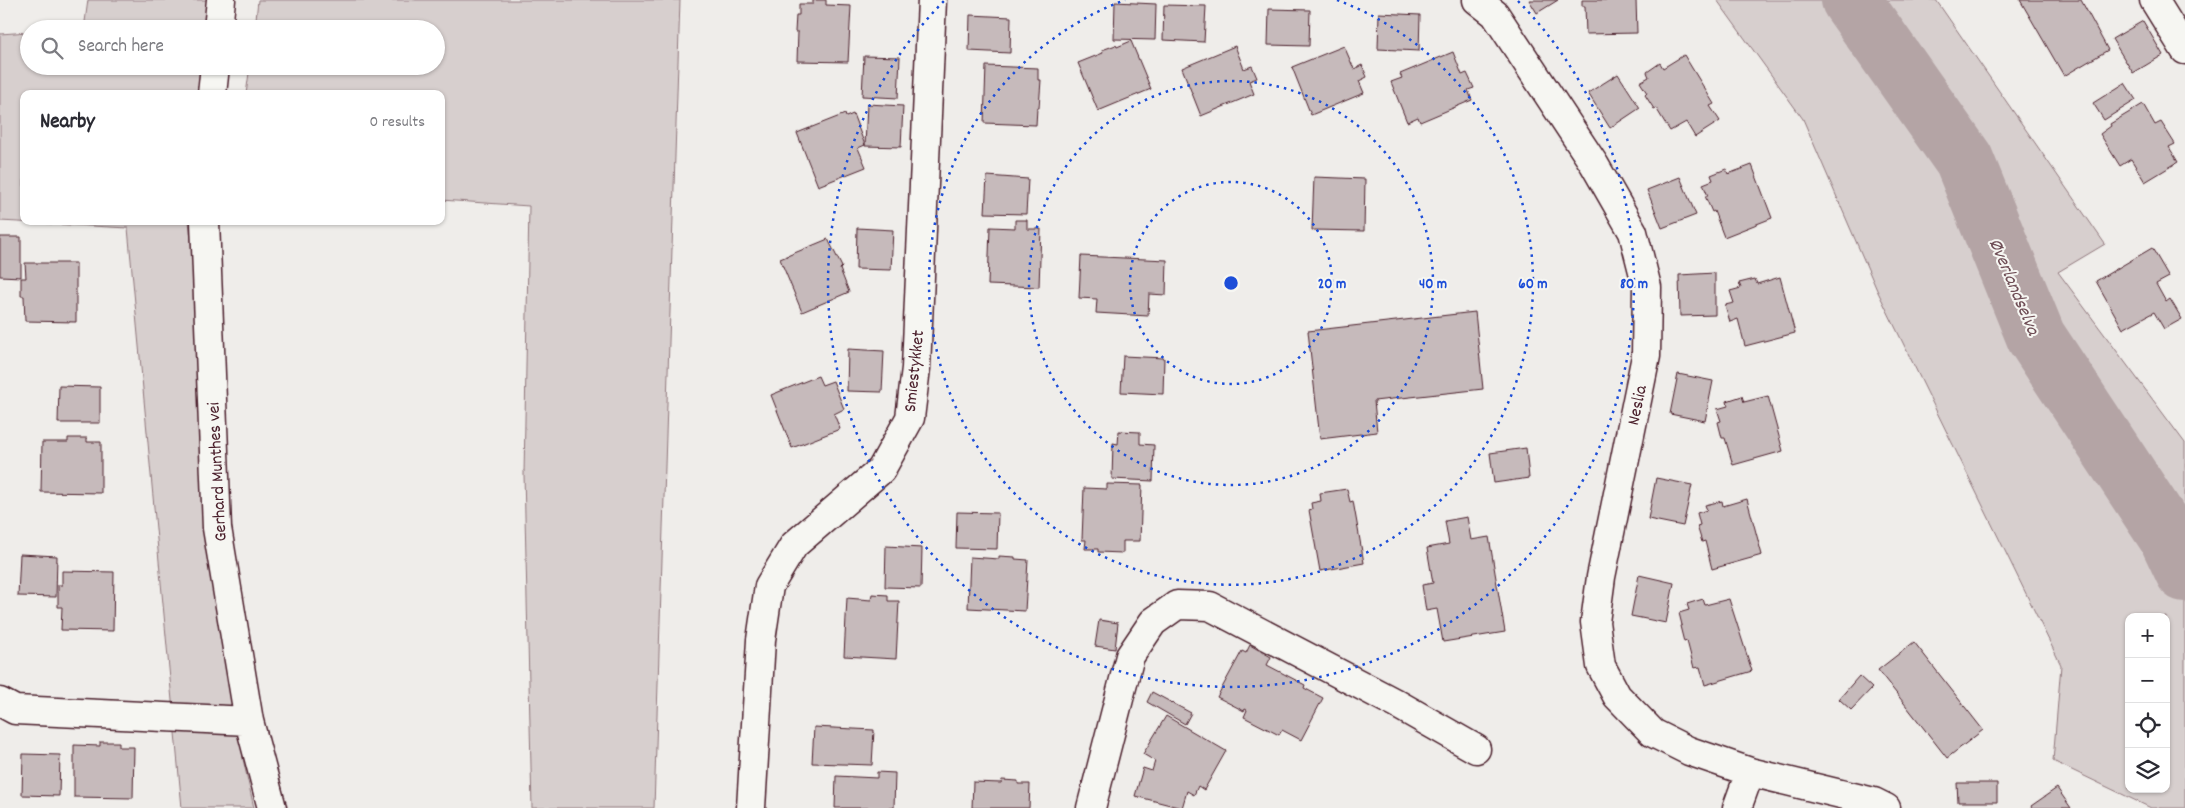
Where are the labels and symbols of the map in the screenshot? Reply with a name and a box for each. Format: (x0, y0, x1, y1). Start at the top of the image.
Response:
water label: Øverlandselva (1980, 235, 2046, 341)
centre of rings (1222, 274, 1240, 292)
text: 20 m (1318, 274, 1346, 296)
text: 40 m (1419, 274, 1447, 296)
text: 60 m (1518, 274, 1548, 296)
text: 80 m (1620, 274, 1648, 296)
street label: Smiestykket (899, 329, 932, 414)
street label: Neslia (1622, 383, 1655, 428)
street label: Gerhard Munthes vei (202, 402, 235, 542)

